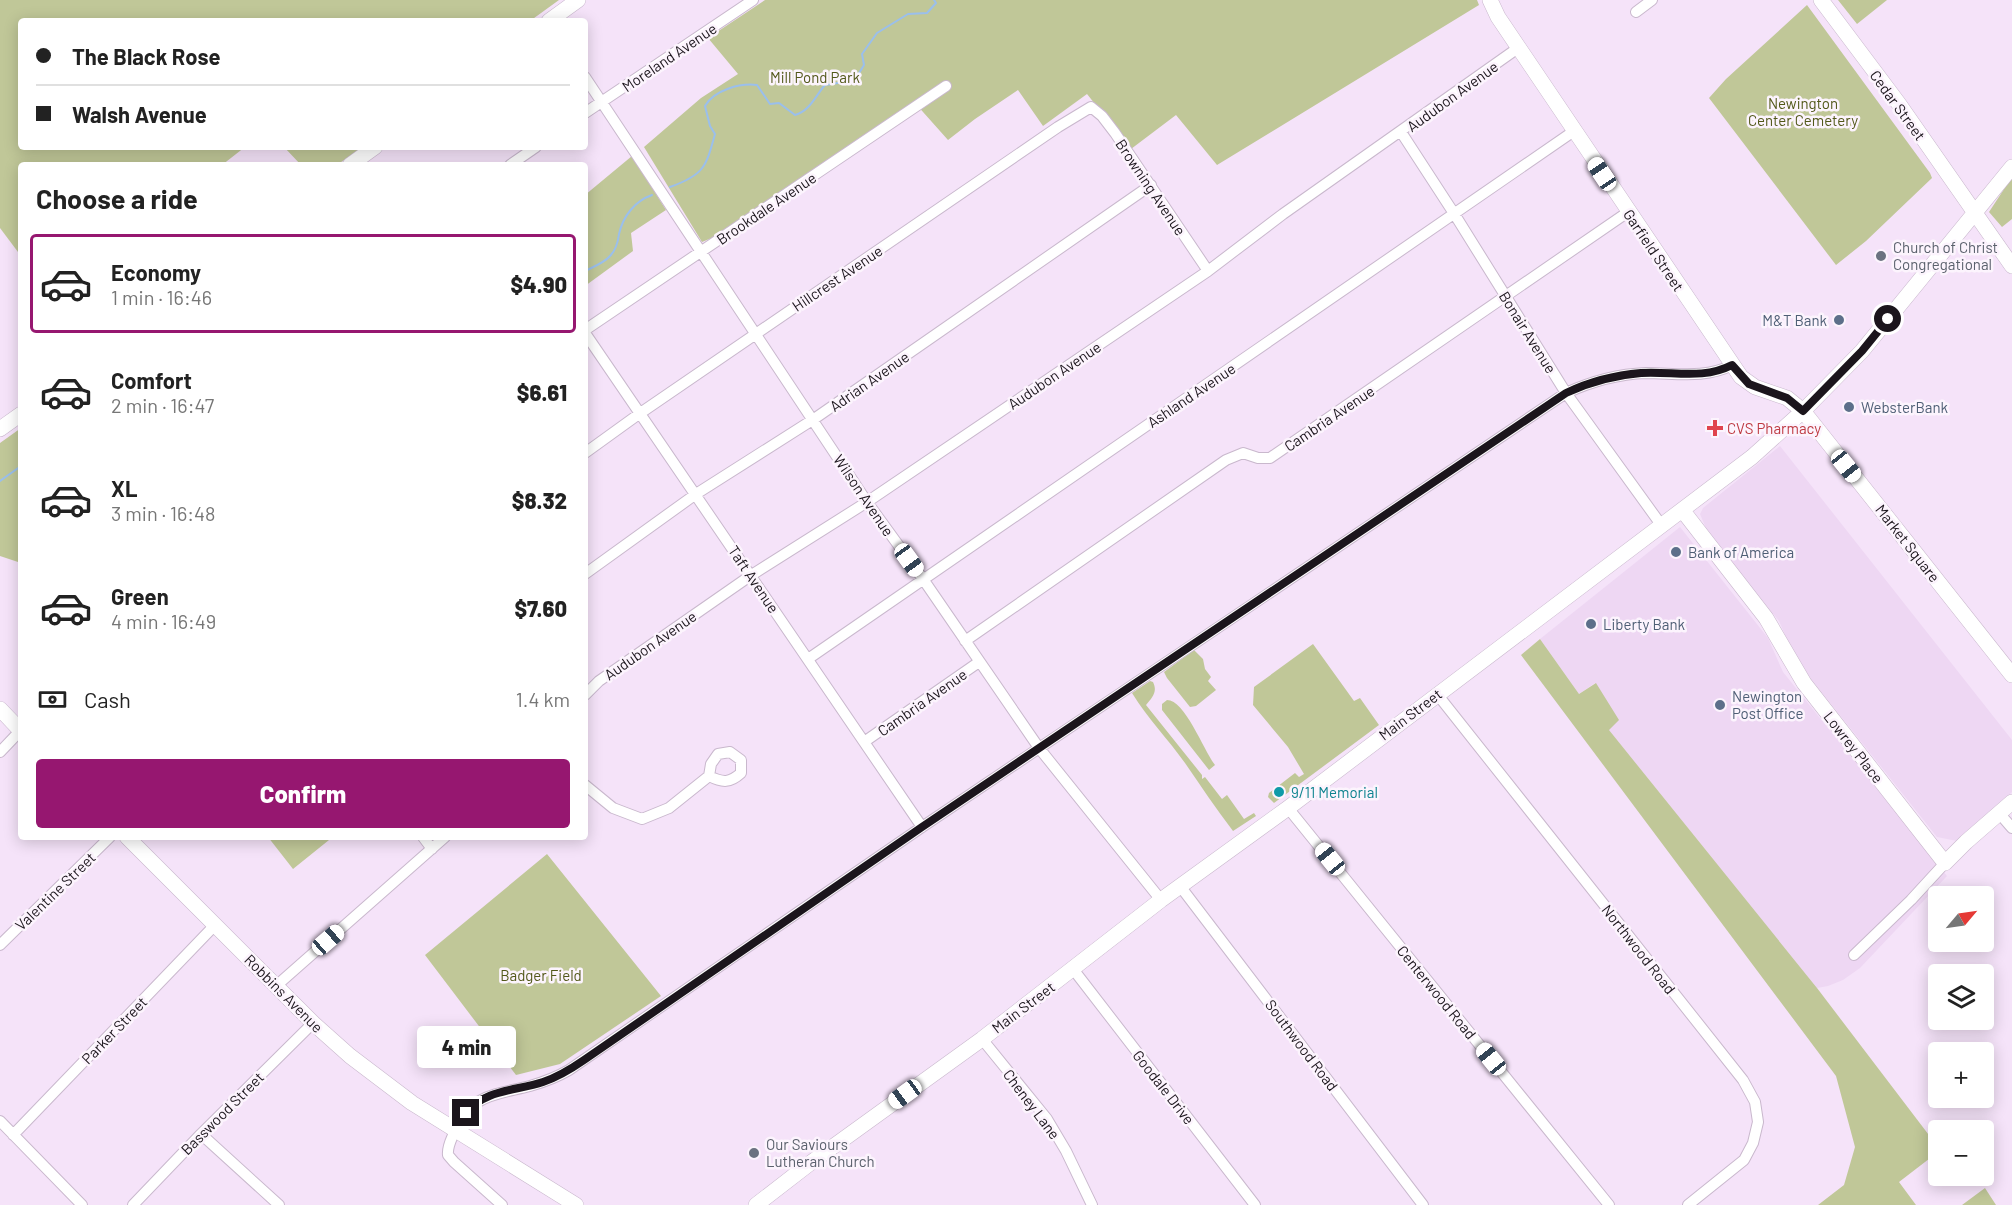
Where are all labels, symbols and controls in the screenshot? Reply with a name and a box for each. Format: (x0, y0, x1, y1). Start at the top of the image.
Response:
street label: Moreland Avenue (618, 19, 720, 95)
text: The Black Rose (72, 43, 220, 69)
street label: Audubon Avenue (1403, 57, 1501, 135)
street label: Cedar Street (1867, 66, 1929, 144)
park label: Mill Pond Park (770, 68, 860, 86)
park label: Newington Center Cemetery (1748, 94, 1858, 129)
text: Walsh Avenue (72, 101, 207, 127)
street label: Browning Avenue (1112, 135, 1190, 239)
car (1584, 154, 1620, 194)
street label: Brookdale Avenue (713, 168, 819, 248)
text: Choose a ride (36, 182, 198, 214)
street label: Garfield Street (1620, 206, 1688, 294)
place label: Church of Christ Congregational (1893, 238, 1998, 273)
street label: Hillcrest Avenue (788, 241, 886, 315)
marker: Church of Christ Congregational (1874, 249, 1888, 263)
icon: car (39, 257, 93, 311)
text: Economy (111, 259, 201, 285)
text: $4.90 (510, 271, 567, 297)
text: 1 min · 16:46 (111, 285, 212, 309)
street label: Bonair Avenue (1496, 288, 1560, 376)
route start (1874, 305, 1901, 332)
place label: M&T Bank (1762, 311, 1827, 329)
marker: M&T Bank (1832, 313, 1846, 327)
street label: Audubon Avenue (1004, 337, 1104, 413)
street label: Adrian Avenue (826, 347, 912, 415)
street label: Ashland Avenue (1144, 359, 1238, 431)
icon: car (39, 365, 93, 419)
text: Comfort (111, 367, 192, 393)
text: $6.61 (517, 379, 567, 405)
street label: Cambria Avenue (1280, 381, 1378, 455)
text: 2 min · 16:47 (111, 393, 214, 417)
place label: WebsterBank (1861, 398, 1949, 416)
marker: WebsterBank (1842, 400, 1856, 414)
place label: CVS Pharmacy (1727, 419, 1821, 437)
marker: CVS Pharmacy (1708, 421, 1722, 435)
car (1828, 446, 1864, 486)
street label: Wilson Avenue (830, 451, 898, 539)
icon: car (39, 473, 93, 527)
text: XL (111, 475, 137, 501)
text: $8.32 (512, 487, 567, 513)
text: 3 min · 16:48 (111, 501, 215, 525)
street label: Market Square (1872, 501, 1944, 585)
car (891, 540, 927, 580)
street label: Taft Avenue (725, 542, 783, 616)
place label: Bank of America (1688, 543, 1794, 561)
marker: Bank of America (1669, 545, 1683, 559)
icon: car (39, 581, 93, 635)
text: Green (111, 583, 169, 609)
text: $7.60 (514, 595, 567, 621)
street label: Audubon Avenue (600, 607, 700, 683)
text: 4 min · 16:49 (111, 609, 216, 633)
place label: Liberty Bank (1603, 615, 1686, 633)
marker: Liberty Bank (1584, 617, 1598, 631)
street label: Cambria Avenue (874, 665, 970, 739)
icon: cash (36, 683, 69, 716)
street label: Main Street (1375, 684, 1445, 744)
text: Cash (84, 686, 131, 712)
text: 1.4 km (516, 687, 570, 711)
place label: Newington Post Office (1732, 687, 1804, 722)
marker: Newington Post Office (1713, 698, 1727, 712)
street label: Lowrey Place (1820, 708, 1888, 786)
button: Confirm (36, 759, 570, 828)
place label: 9/11 Memorial (1291, 783, 1378, 801)
marker: 9/11 Memorial (1272, 785, 1286, 799)
car (1312, 839, 1348, 879)
street label: Valentine Street (11, 848, 99, 934)
north arrow (1928, 886, 1994, 952)
map controls (1928, 886, 1994, 1186)
street label: Northwood Road (1598, 901, 1680, 997)
car (309, 921, 347, 959)
street label: Centerwood Road (1394, 941, 1480, 1043)
street label: Robbins Avenue (241, 950, 327, 1036)
button: layers (1928, 964, 1994, 1030)
park label: Badger Field (500, 966, 582, 984)
street label: Main Street (988, 977, 1058, 1037)
street label: Parker Street (77, 993, 151, 1067)
street label: Southwood Road (1262, 996, 1342, 1094)
callout: 4 min (416, 1026, 516, 1068)
text: 4 min (442, 1035, 491, 1059)
car (1473, 1039, 1509, 1079)
button: + (1928, 1042, 1994, 1108)
street label: Goodale Drive (1129, 1046, 1199, 1128)
street label: Cheney Lane (1000, 1065, 1064, 1143)
street label: Basswood Street (177, 1068, 267, 1158)
car (885, 1076, 925, 1112)
route end (452, 1099, 479, 1126)
button: − (1928, 1120, 1994, 1186)
place label: Our Saviours Lutheran Church (766, 1135, 875, 1170)
marker: Our Saviours Lutheran Church (747, 1146, 761, 1160)

